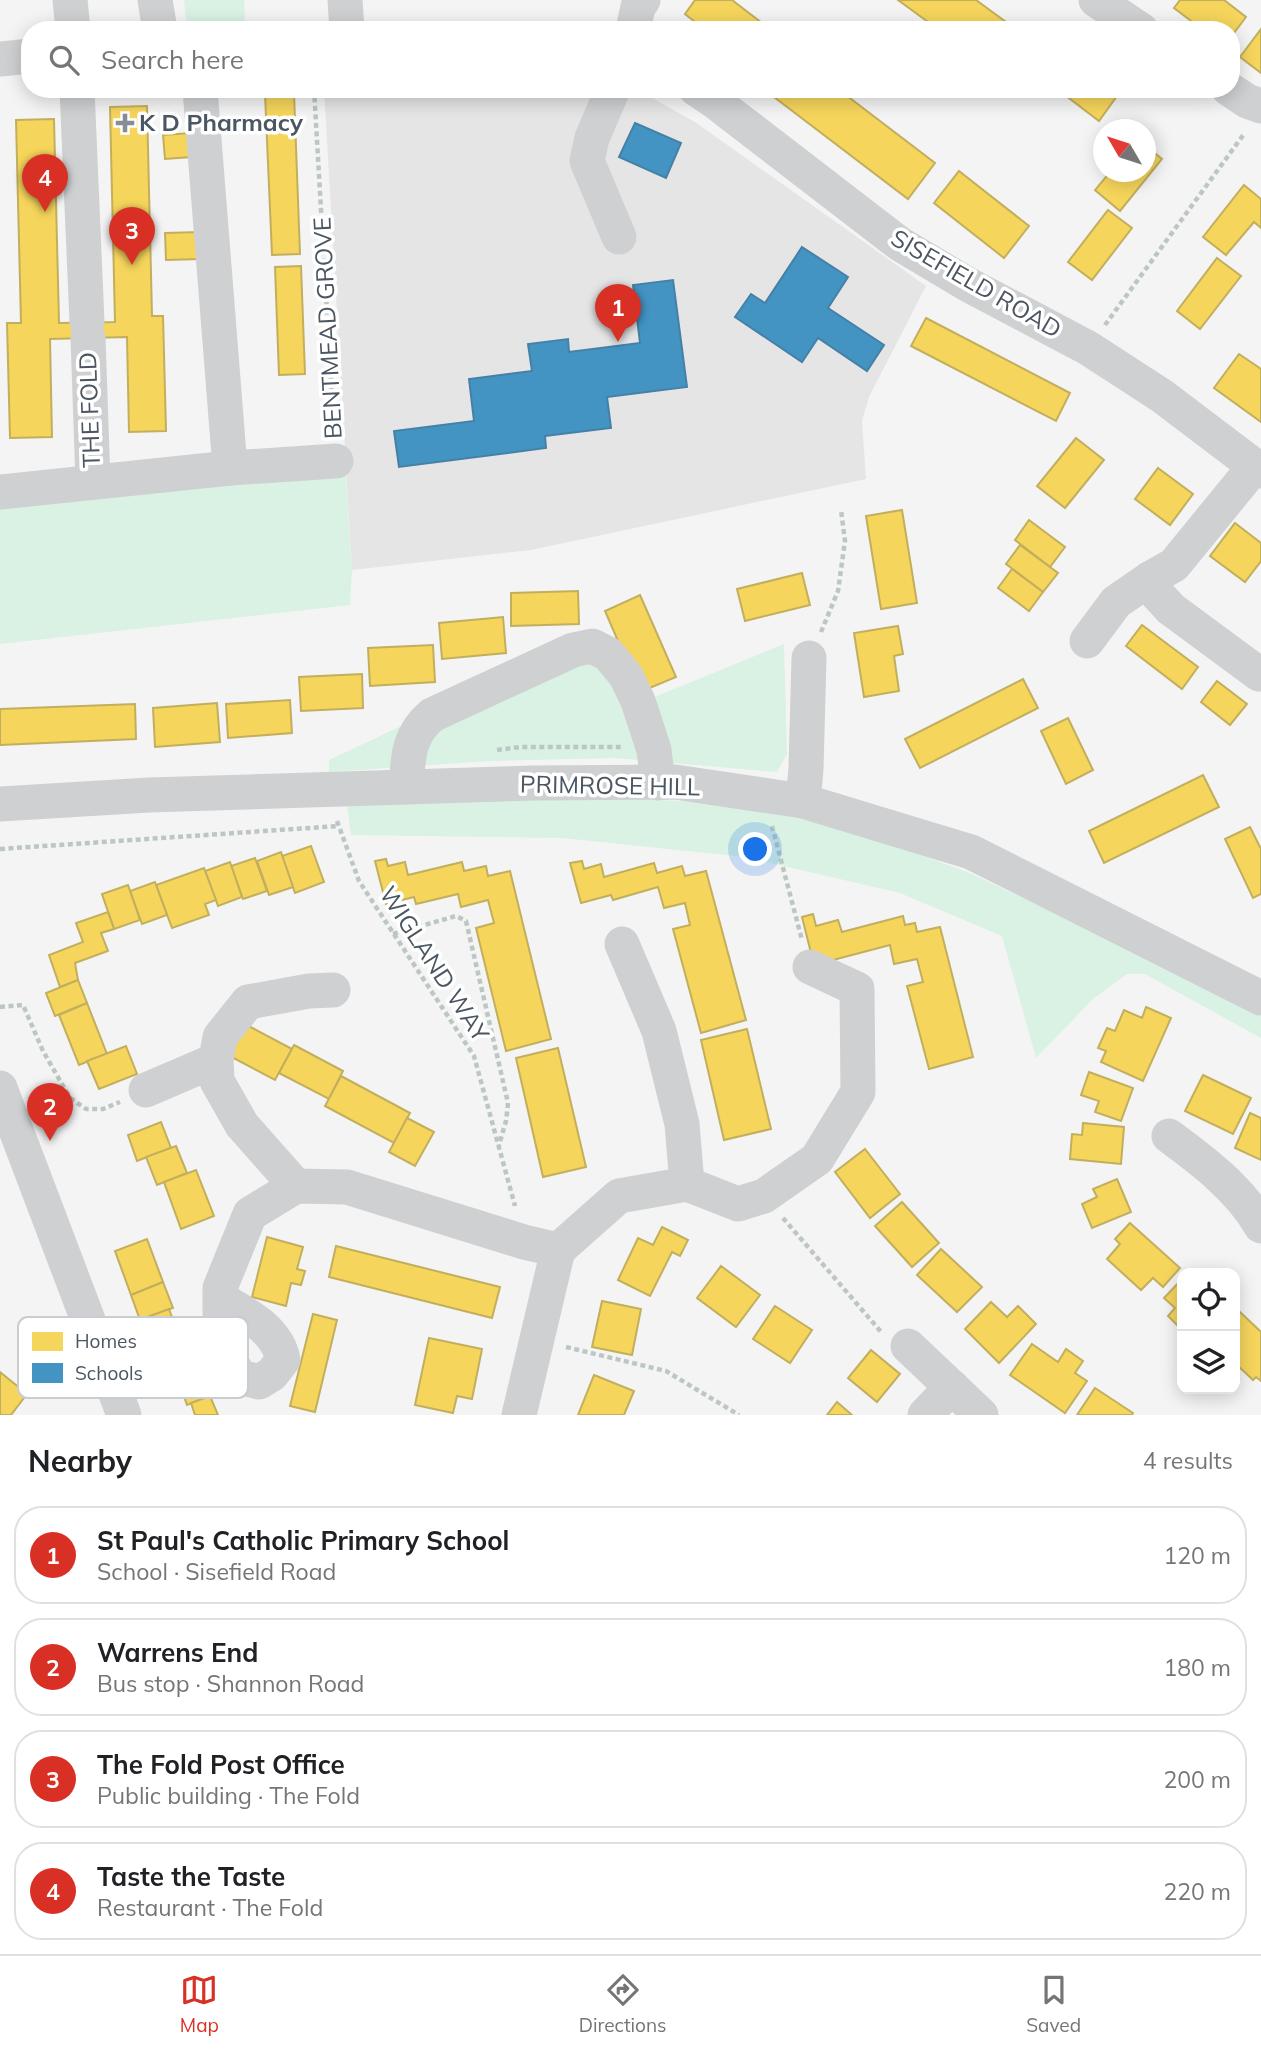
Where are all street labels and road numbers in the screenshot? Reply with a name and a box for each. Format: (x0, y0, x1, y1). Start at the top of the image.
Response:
street label: BENTMEAD GROVE (306, 216, 348, 440)
street label: SISEFIELD ROAD (886, 222, 1067, 344)
street label: THE FOLD (72, 352, 106, 468)
street label: PRIMROSE HILL (520, 768, 700, 802)
street label: WIGLAND WAY (374, 880, 496, 1047)

